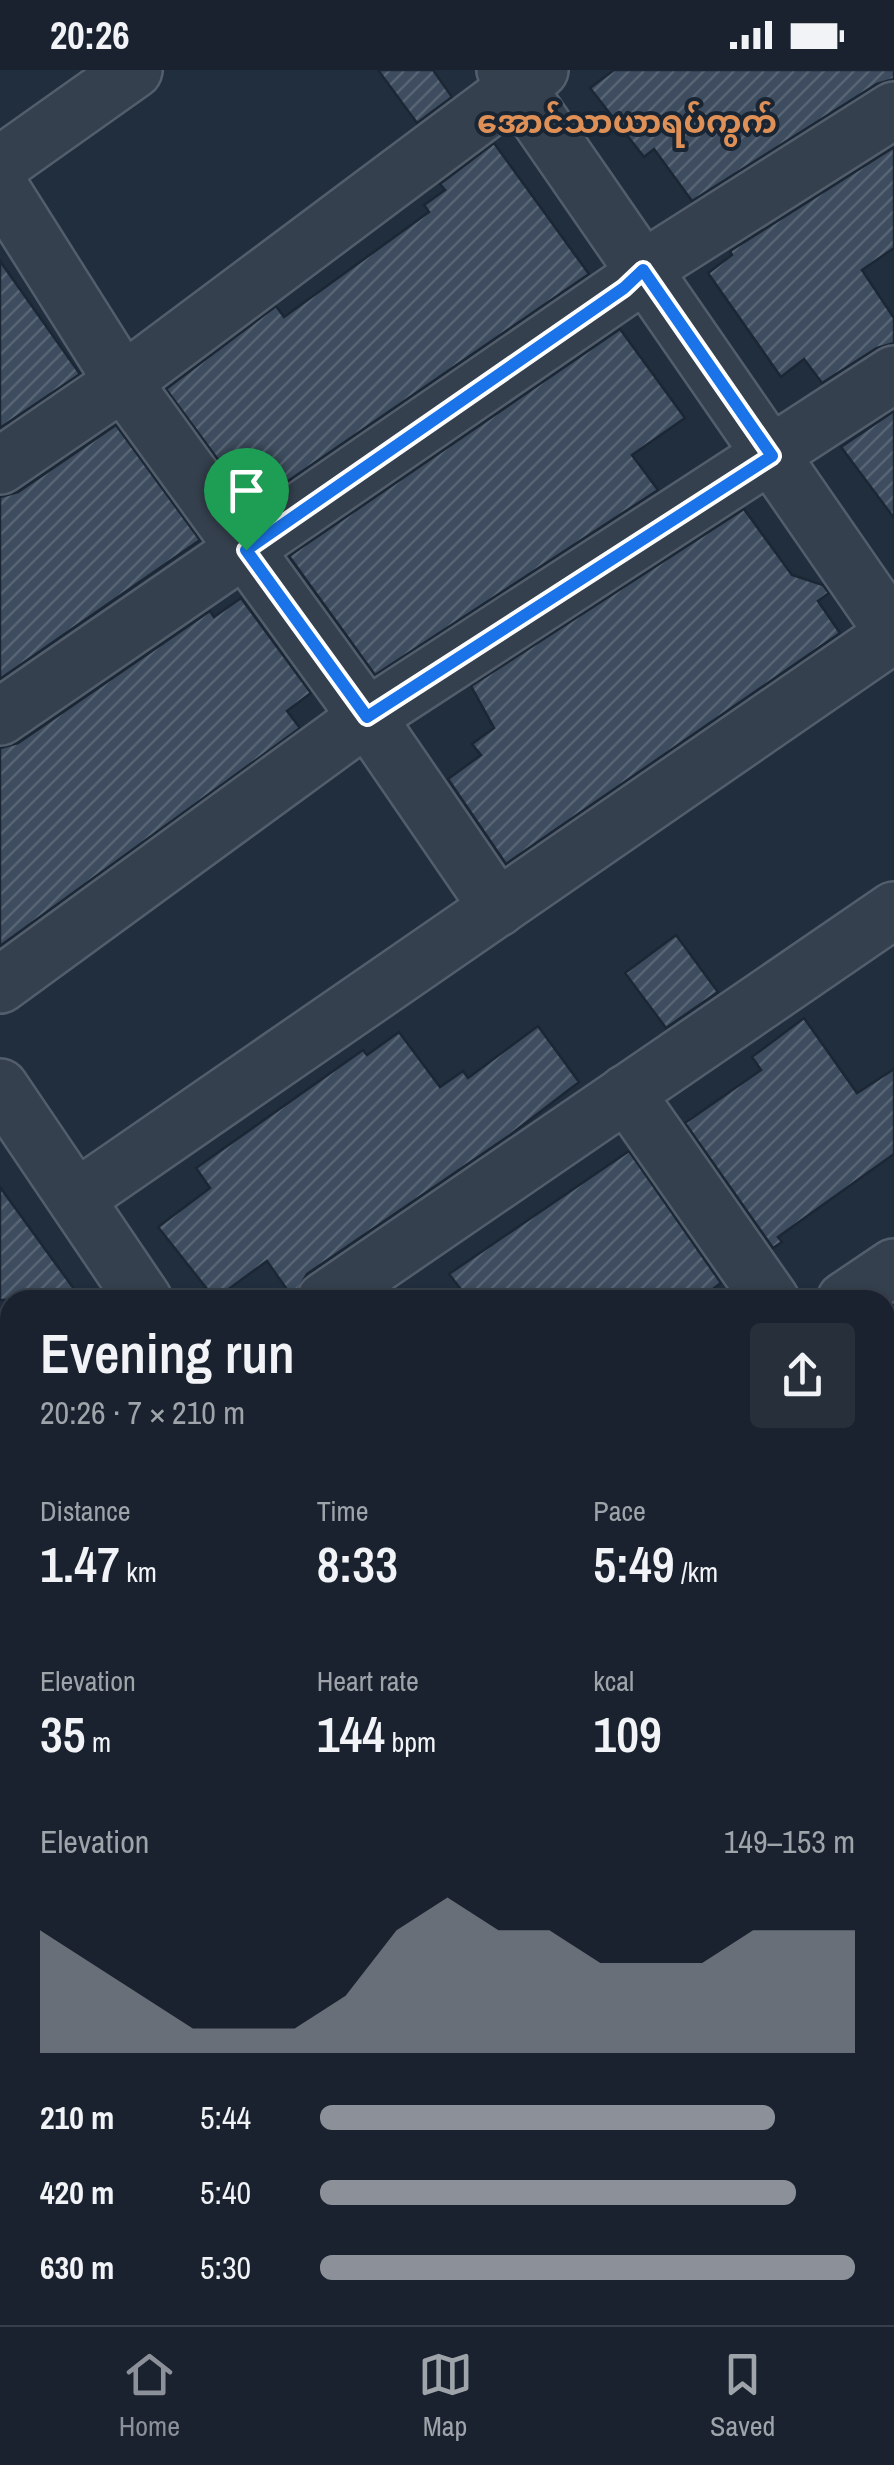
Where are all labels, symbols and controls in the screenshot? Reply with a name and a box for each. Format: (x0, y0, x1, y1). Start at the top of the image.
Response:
text: 20:26 (50, 10, 130, 61)
district label: အောင်သာယာရပ်ကွက် (477, 100, 777, 148)
pin (204, 448, 289, 551)
icon: arrive (219, 463, 274, 518)
text: Evening run (40, 1316, 295, 1390)
button: share (750, 1323, 855, 1428)
text: 20:26 · 7 × 210 m (40, 1391, 245, 1434)
text: Distance (40, 1492, 131, 1530)
text: Time (317, 1492, 368, 1530)
text: Pace (593, 1492, 646, 1530)
text: 1.47 (40, 1530, 120, 1598)
text: 8:33 (317, 1530, 398, 1598)
text: 5:49 (593, 1530, 675, 1598)
text: km (120, 1553, 157, 1591)
text: /km (675, 1553, 718, 1591)
text: Elevation (40, 1662, 136, 1700)
text: Heart rate (317, 1662, 419, 1700)
text: kcal (593, 1662, 634, 1700)
text: 35 (40, 1700, 86, 1768)
text: 144 (317, 1700, 385, 1768)
text: 109 (593, 1700, 662, 1768)
text: m (86, 1723, 111, 1761)
text: bpm (385, 1723, 436, 1761)
text: Elevation (40, 1820, 149, 1863)
text: 149–153 m (724, 1820, 855, 1863)
text: 210 m (40, 2096, 114, 2139)
text: 5:44 (200, 2096, 251, 2139)
text: 420 m (40, 2171, 114, 2214)
text: 5:40 (200, 2171, 251, 2214)
text: 630 m (40, 2246, 114, 2289)
text: 5:30 (200, 2246, 251, 2289)
tab: Home (119, 2347, 180, 2445)
tab: Map (418, 2347, 473, 2445)
tab: Saved (710, 2347, 775, 2445)

